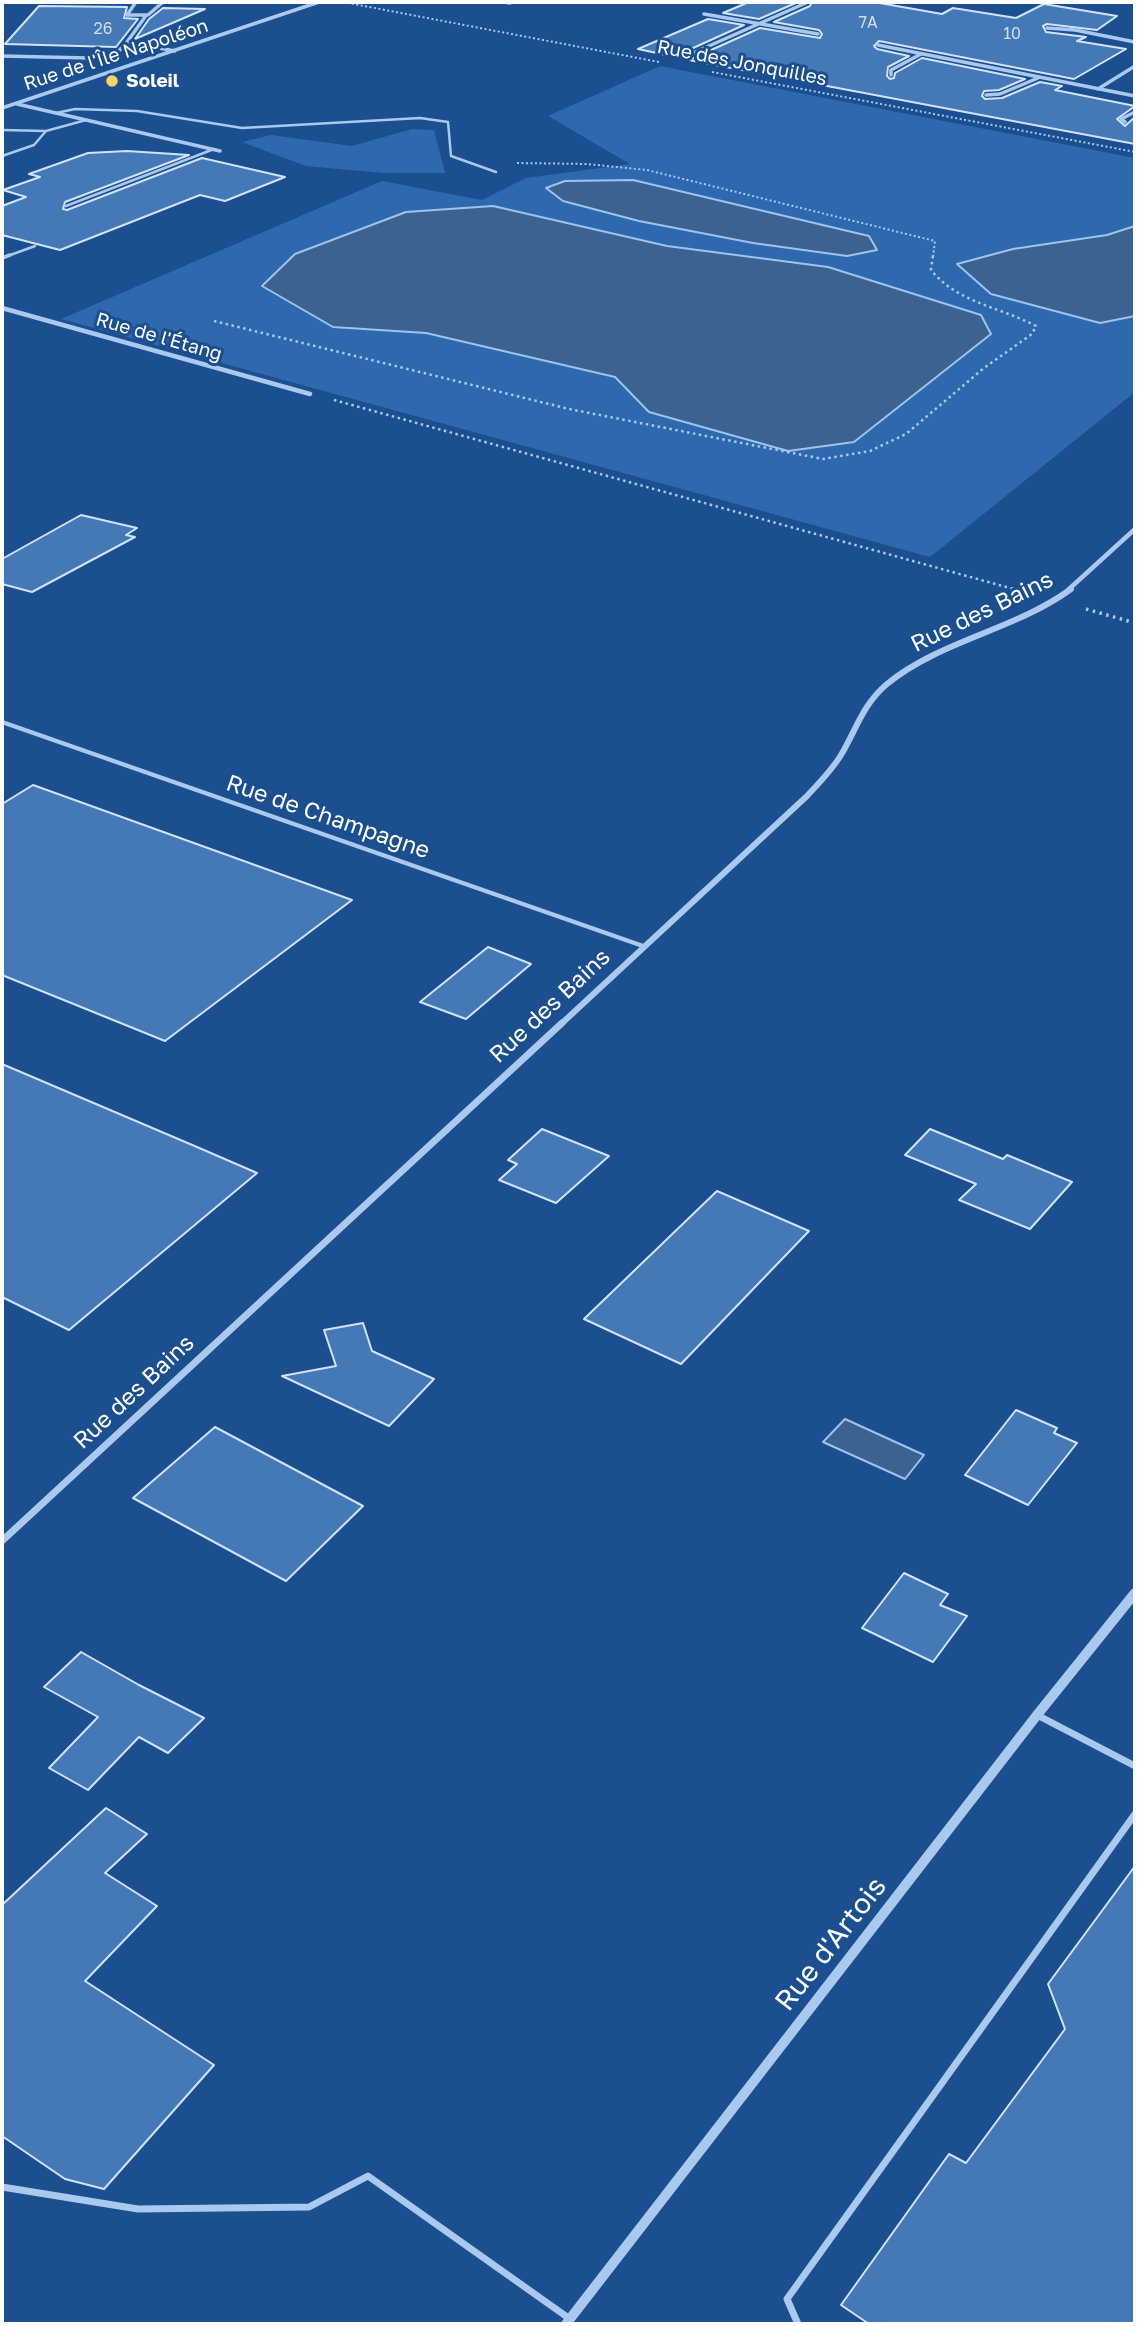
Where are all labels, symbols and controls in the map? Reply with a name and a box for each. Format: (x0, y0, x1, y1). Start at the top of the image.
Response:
house number: 7A (858, 13, 878, 33)
street label: Rue de l'Île Napoléon (21, 14, 211, 96)
house number: 26 (94, 19, 112, 39)
house number: 10 (1003, 24, 1021, 44)
street label: Rue des Jonquilles (655, 35, 829, 91)
place label: Soleil (126, 70, 179, 92)
marker: Soleil (104, 73, 120, 89)
street label: Rue de l'Étang (93, 308, 225, 366)
street label: Rue des Bains (907, 566, 1057, 658)
street label: Rue de Champagne (223, 769, 433, 865)
street label: Rue des Bains (484, 943, 616, 1069)
street label: Rue des Bains (68, 1329, 200, 1455)
street label: Rue d'Artois (768, 1870, 894, 2018)

